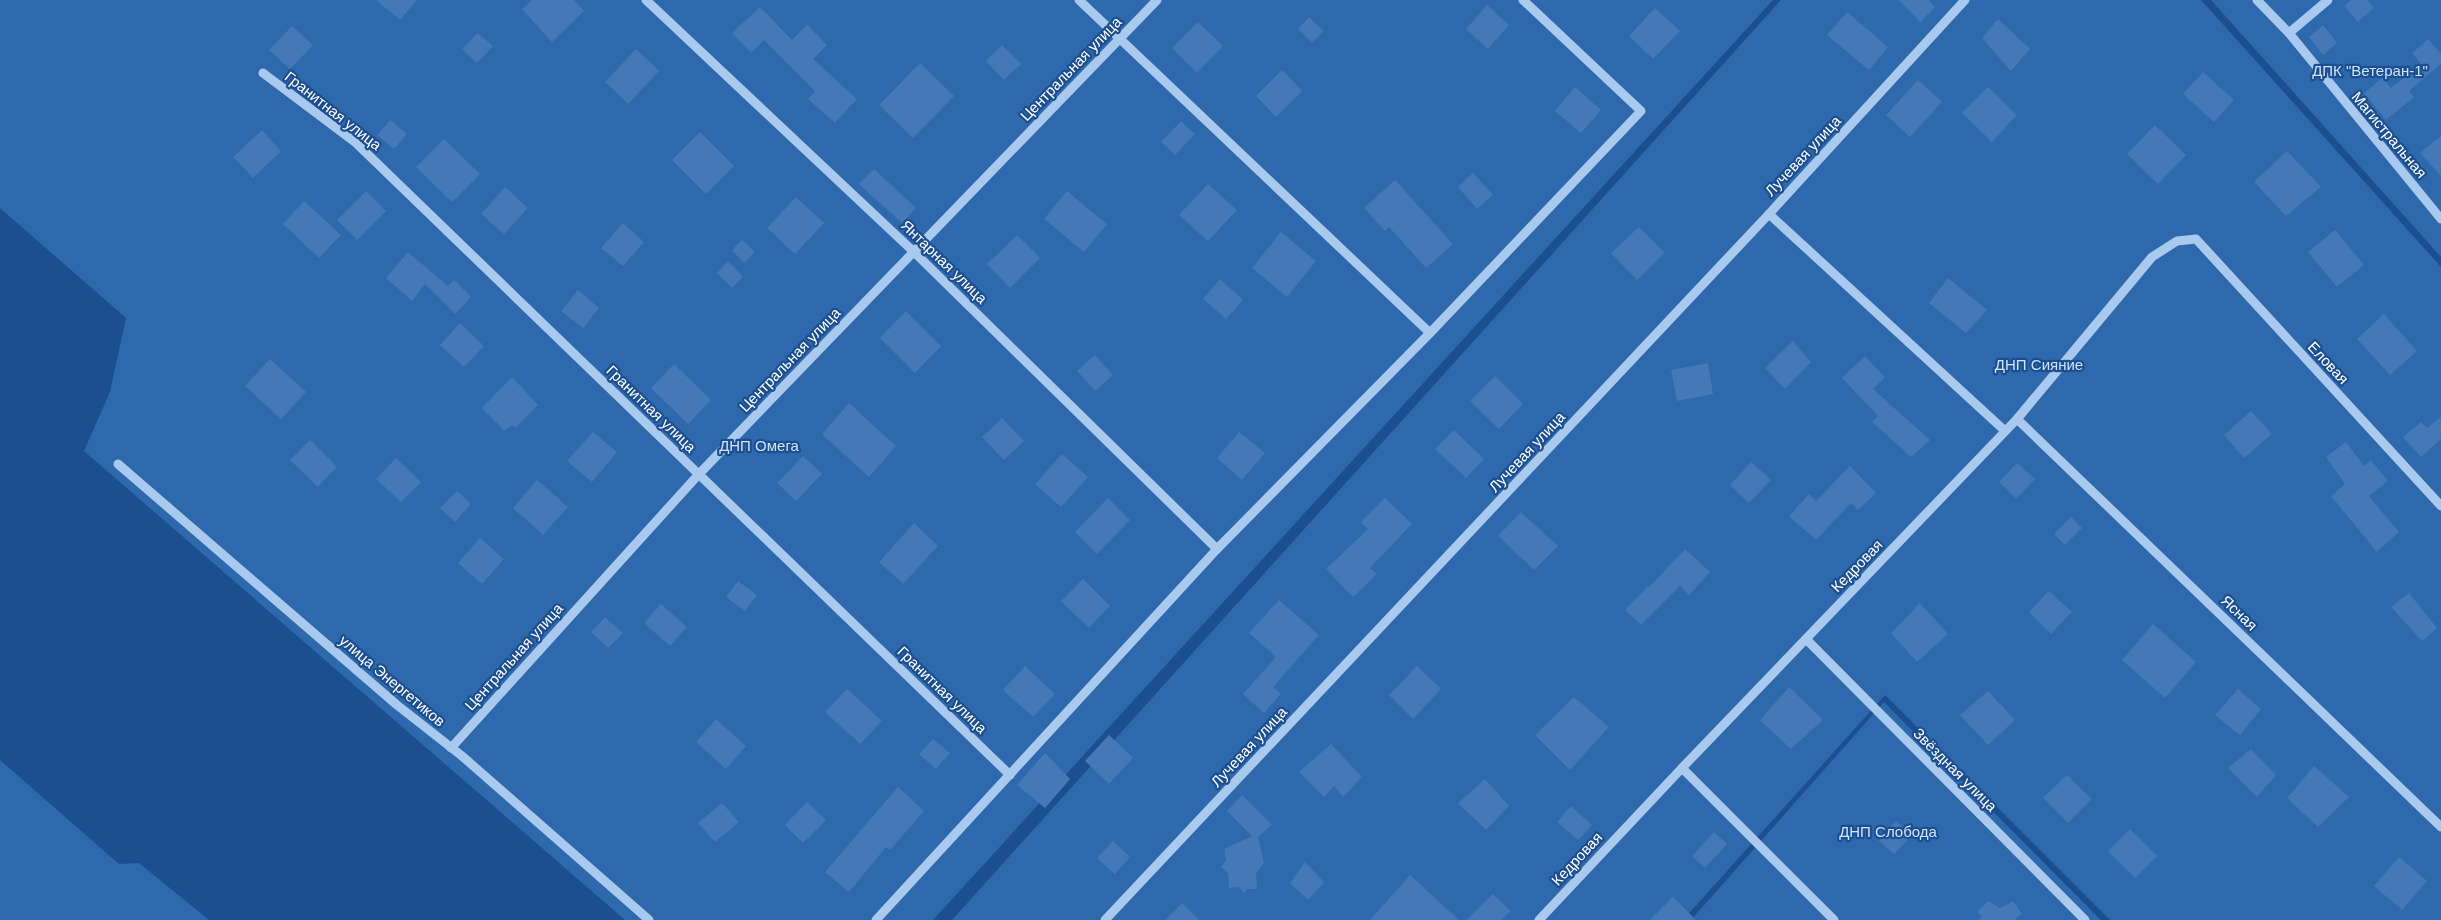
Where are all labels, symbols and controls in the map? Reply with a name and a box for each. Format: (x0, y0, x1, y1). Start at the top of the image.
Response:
street label: Центральная улица (1017, 13, 1125, 124)
park label: ДПК "Ветеран-1" (2312, 62, 2428, 79)
street label: Гранитная улица (282, 68, 385, 154)
street label: Магистральная (2348, 88, 2430, 181)
street label: Лучевая улица (1761, 112, 1845, 199)
street label: Янтарная улица (898, 216, 991, 307)
street label: Центральная улица (736, 304, 844, 415)
street label: Еловая (2305, 338, 2352, 387)
park label: ДНП Сияние (1995, 356, 2083, 373)
street label: Гранитная улица (603, 362, 700, 456)
street label: Лучевая улица (1485, 408, 1569, 495)
park label: ДНП Омега (719, 437, 800, 454)
street label: Кедровая (1827, 536, 1886, 595)
street label: Ясная (2218, 592, 2261, 634)
street label: Центральная улица (461, 599, 567, 714)
street label: улица Энергетиков (336, 632, 449, 730)
street label: Гранитная улица (894, 643, 991, 737)
street label: Лучевая улица (1207, 703, 1291, 790)
street label: Звёздная улица (1910, 724, 2001, 815)
park label: ДНП Слобода (1839, 823, 1938, 840)
street label: Кедровая (1548, 829, 1606, 889)

